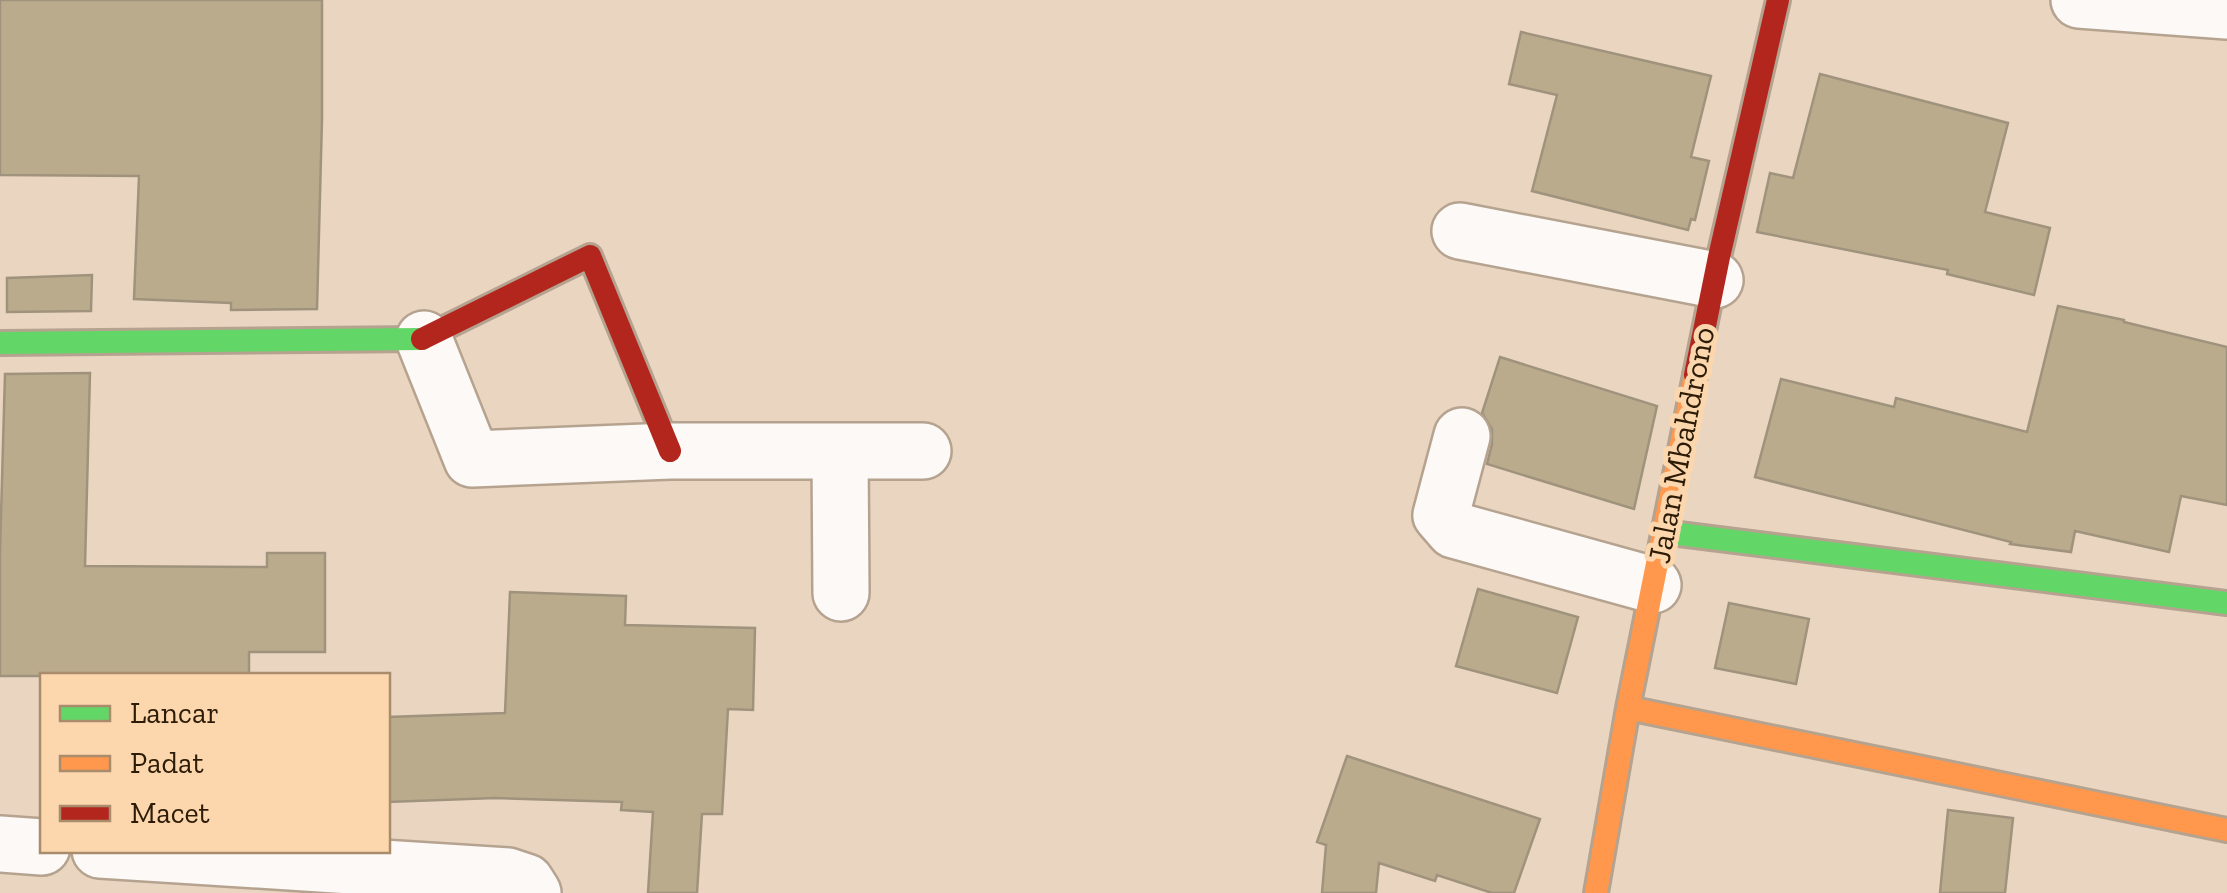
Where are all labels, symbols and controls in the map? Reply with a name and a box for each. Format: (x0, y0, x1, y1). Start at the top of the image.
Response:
street label: Jalan Mbahdrono (1639, 324, 1723, 566)
legend (40, 673, 390, 853)
text: Lancar (130, 695, 219, 731)
text: Padat (130, 745, 204, 781)
text: Macet (130, 795, 210, 831)

